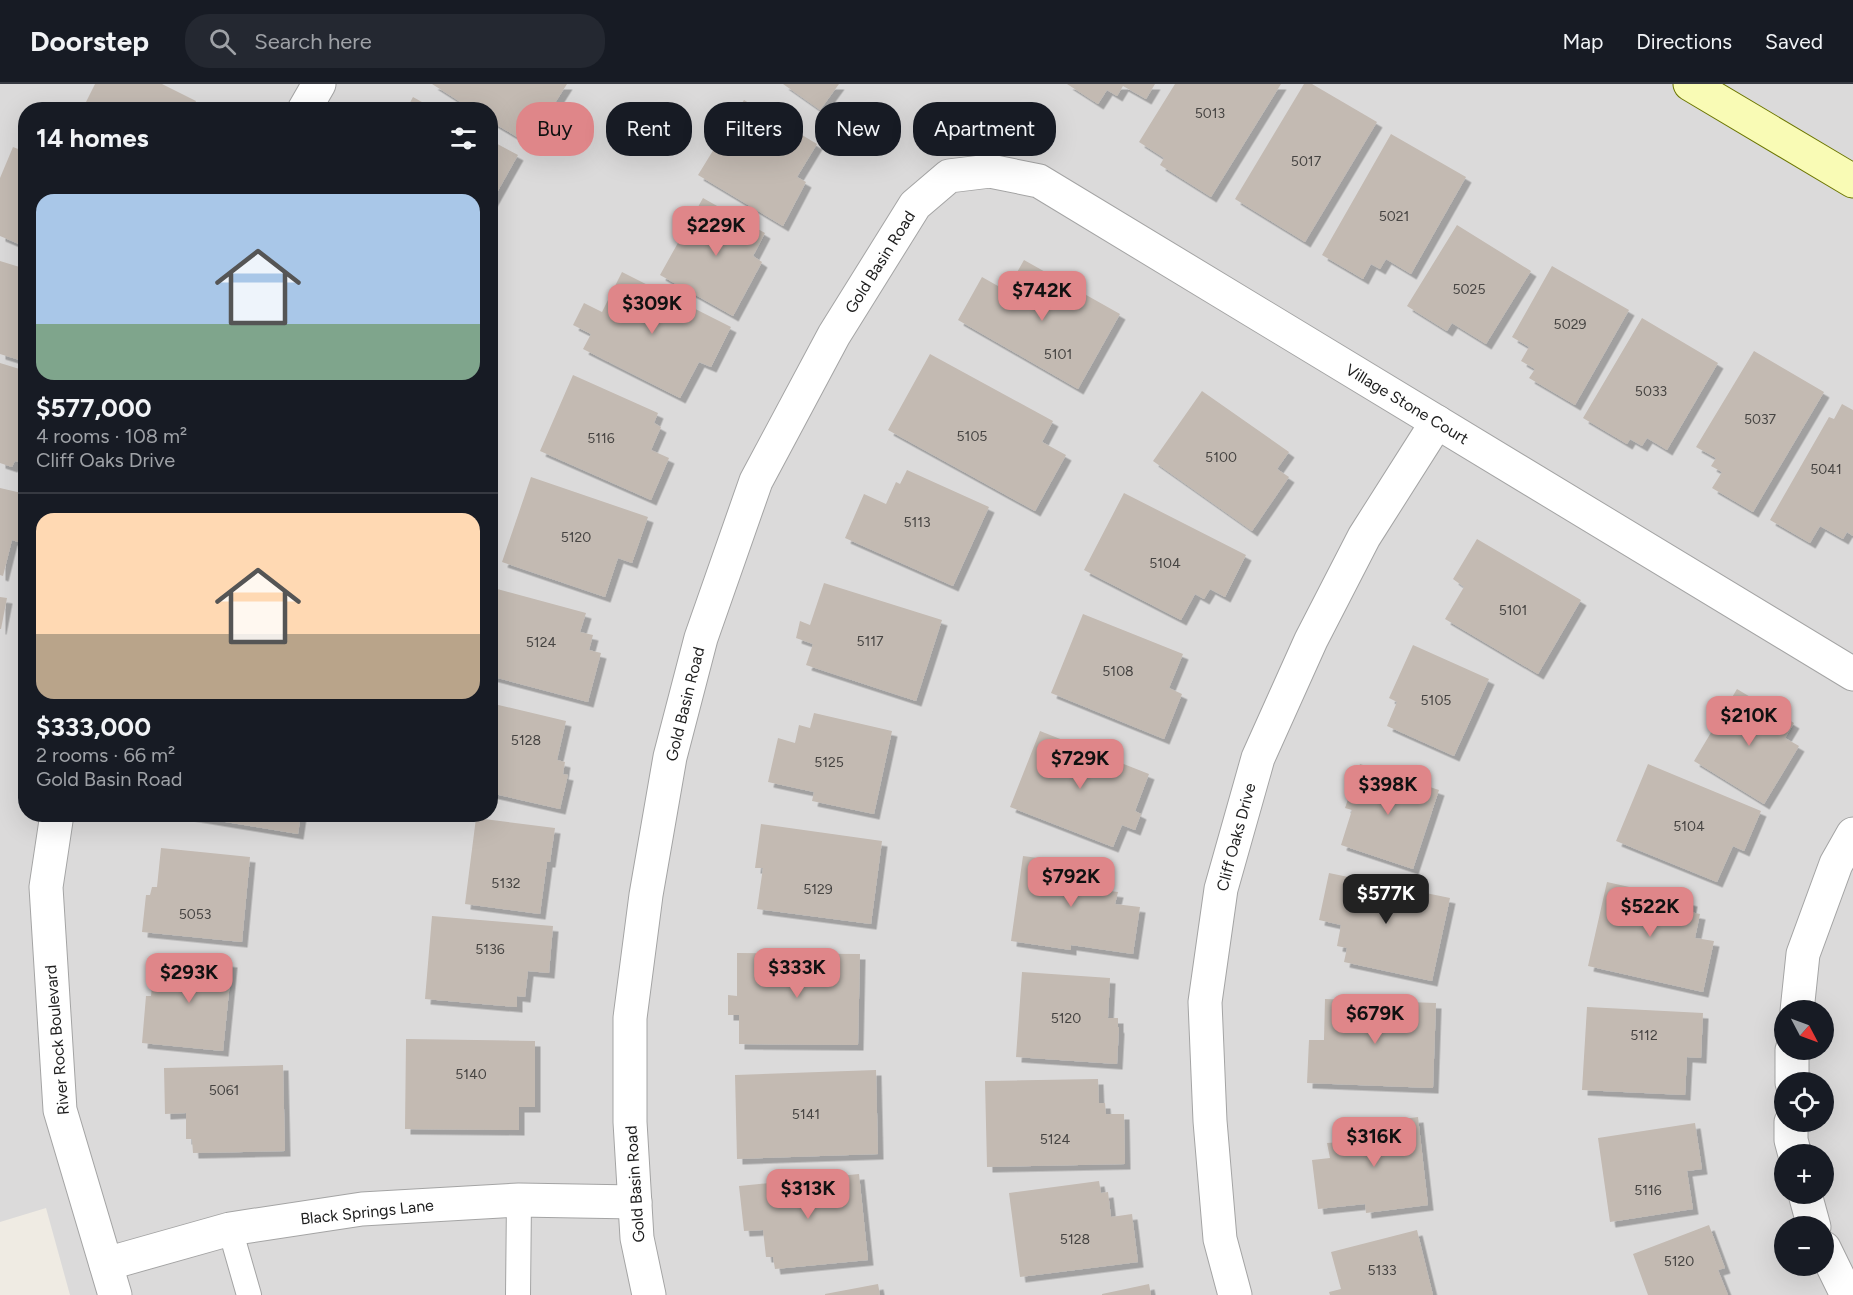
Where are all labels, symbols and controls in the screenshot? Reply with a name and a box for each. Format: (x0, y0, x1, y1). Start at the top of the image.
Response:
search box (185, 14, 605, 68)
text: Doorstep (30, 24, 149, 58)
icon: search (206, 25, 239, 58)
text: Search here (254, 28, 372, 55)
text: Map (1562, 29, 1603, 54)
text: Directions (1636, 29, 1732, 54)
text: Saved (1765, 29, 1823, 54)
chip: Buy (516, 102, 594, 156)
chip: Rent (606, 102, 692, 156)
chip: Filters (704, 102, 803, 156)
chip: New (815, 102, 901, 156)
chip: Apartment (913, 102, 1056, 156)
house number: 5013 (1195, 105, 1225, 122)
text: 14 homes (36, 122, 149, 154)
icon: filters (447, 122, 480, 155)
house number: 5017 (1291, 153, 1322, 170)
pin: $229K (674, 206, 758, 257)
street label: Gold Basin Road (841, 207, 919, 317)
house number: 5021 (1379, 208, 1409, 225)
text: $229K (686, 213, 746, 237)
icon: home (204, 233, 312, 341)
pin: $742K (1000, 271, 1084, 322)
text: $742K (1012, 278, 1072, 302)
house number: 5025 (1453, 281, 1485, 298)
pin: $309K (610, 284, 694, 335)
text: $309K (622, 291, 682, 315)
house number: 5029 (1554, 316, 1586, 333)
house number: 5101 (1044, 346, 1072, 363)
street label: Village Stone Court (1342, 360, 1472, 448)
house number: 5033 (1635, 383, 1667, 400)
text: $577,000 (36, 392, 152, 424)
house number: 5037 (1744, 411, 1777, 428)
text: 4 rooms · 108 m² (36, 424, 187, 448)
house number: 5105 (957, 428, 987, 445)
house number: 5116 (587, 430, 615, 447)
text: Cliff Oaks Drive (36, 448, 175, 472)
house number: 5100 (1205, 449, 1237, 466)
house number: 5041 (1810, 461, 1842, 478)
house number: 5113 (903, 514, 931, 531)
house number: 5120 (561, 529, 591, 546)
icon: home (204, 552, 312, 660)
house number: 5104 (1149, 555, 1181, 572)
house number: 5101 (1499, 602, 1527, 619)
house number: 5117 (856, 633, 884, 650)
house number: 5124 (526, 634, 556, 651)
street label: Gold Basin Road (662, 645, 708, 763)
house number: 5108 (1102, 663, 1134, 680)
house number: 5105 (1421, 692, 1451, 709)
pin: $210K (1707, 696, 1791, 747)
text: $210K (1720, 703, 1778, 727)
text: $333,000 (36, 711, 151, 743)
house number: 5128 (511, 732, 541, 749)
pin: $729K (1038, 739, 1122, 790)
text: 2 rooms · 66 m² (36, 743, 175, 767)
text: $729K (1051, 746, 1109, 770)
house number: 5125 (814, 754, 844, 771)
pin: $398K (1346, 765, 1430, 816)
text: Gold Basin Road (36, 767, 182, 791)
text: $398K (1358, 772, 1418, 796)
street label: Cliff Oaks Drive (1212, 781, 1260, 893)
house number: 5104 (1673, 818, 1705, 835)
pin: $792K (1029, 857, 1113, 908)
text: $792K (1042, 864, 1100, 888)
pin: $577K (1344, 874, 1428, 925)
house number: 5132 (491, 875, 521, 892)
house number: 5129 (803, 881, 833, 898)
text: $577K (1357, 881, 1415, 905)
pin: $522K (1608, 887, 1692, 938)
text: $522K (1620, 894, 1680, 918)
house number: 5053 (179, 906, 211, 923)
house number: 5136 (475, 941, 505, 958)
pin: $333K (755, 948, 839, 999)
pin: $293K (147, 953, 231, 1004)
text: $333K (768, 955, 826, 979)
text: $293K (160, 960, 218, 984)
street label: River Rock Boulevard (41, 964, 73, 1116)
pin: $679K (1333, 994, 1417, 1045)
north arrow (1774, 1000, 1834, 1060)
map controls (1774, 1000, 1834, 1276)
text: $679K (1346, 1001, 1404, 1025)
house number: 5120 (1051, 1010, 1081, 1027)
house number: 5112 (1630, 1027, 1658, 1044)
house number: 5140 (455, 1066, 487, 1083)
button: locate (1774, 1072, 1834, 1132)
house number: 5061 (209, 1082, 239, 1099)
house number: 5141 (792, 1106, 820, 1123)
pin: $316K (1332, 1117, 1416, 1168)
text: $316K (1346, 1124, 1402, 1148)
street label: Gold Basin Road (621, 1125, 649, 1243)
house number: 5124 (1040, 1131, 1070, 1148)
button: + (1774, 1144, 1834, 1204)
pin: $313K (766, 1169, 850, 1220)
text: $313K (780, 1176, 836, 1200)
house number: 5116 (1634, 1182, 1662, 1199)
street label: Black Springs Lane (299, 1196, 435, 1228)
button: − (1774, 1216, 1834, 1276)
house number: 5128 (1060, 1231, 1090, 1248)
house number: 5120 (1664, 1253, 1694, 1270)
house number: 5133 (1367, 1262, 1397, 1279)

